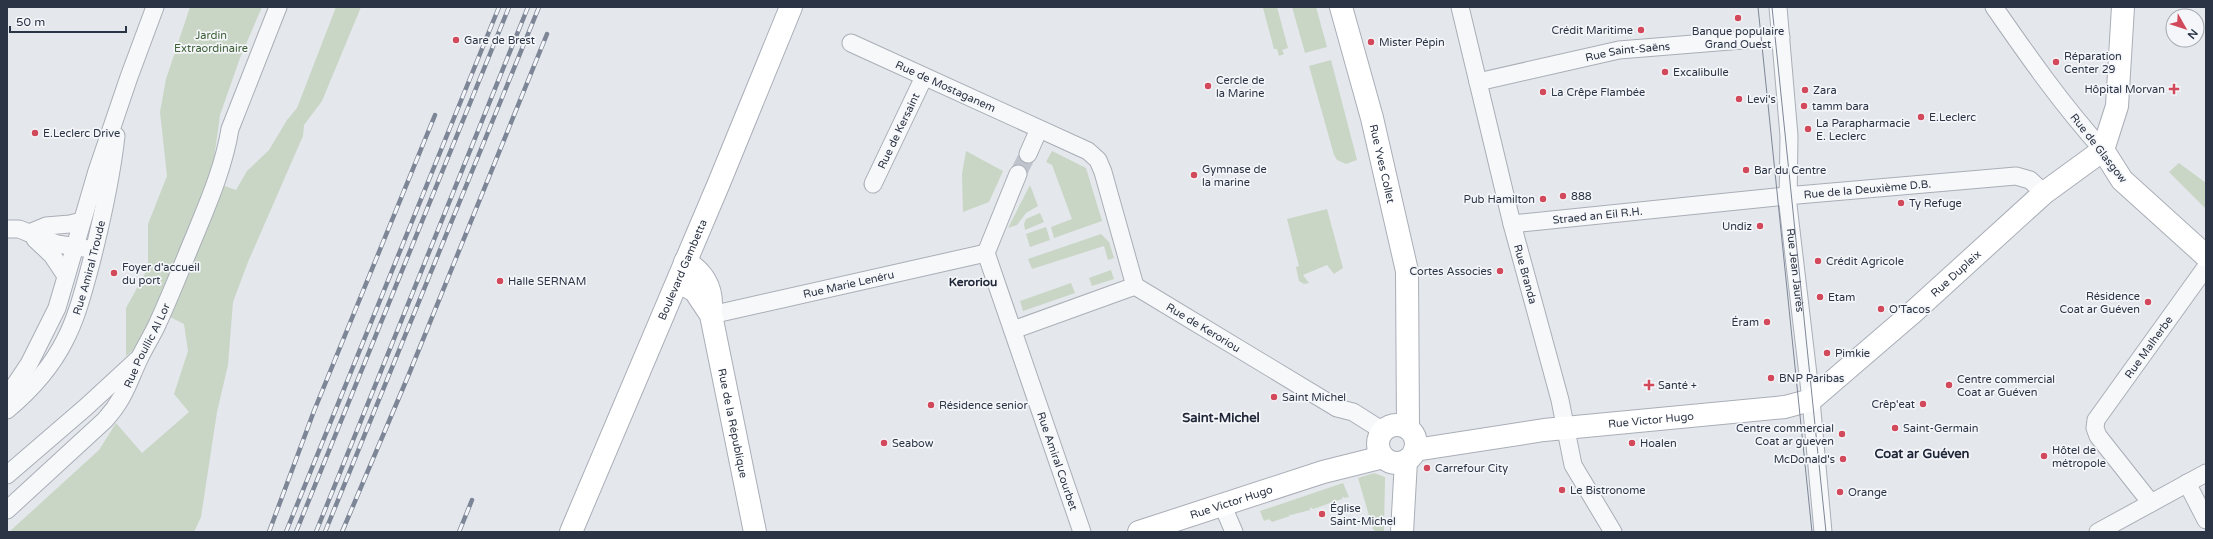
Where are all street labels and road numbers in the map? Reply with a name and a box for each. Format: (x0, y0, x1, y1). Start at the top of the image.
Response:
street label: Rue Saint-Saëns (1584, 40, 1671, 64)
street label: Rue de Mostaganem (893, 58, 998, 115)
street label: Rue de Kersaint (875, 91, 922, 171)
street label: Rue de Glasgow (2067, 111, 2130, 186)
street label: Rue Yves Collet (1367, 123, 1397, 204)
street label: Rue de la Deuxième D.B. (1803, 177, 1932, 201)
street label: Straed an Eil R.H. (1552, 205, 1643, 227)
street label: Boulevard Gambetta (656, 217, 710, 322)
street label: Rue Amiral Troude (70, 219, 108, 317)
street label: Rue Jean Jaurès (1784, 227, 1807, 313)
street label: Rue Branda (1511, 243, 1540, 306)
street label: Rue Dupleix (1928, 248, 1984, 300)
street label: Rue Marie Lenéru (802, 268, 895, 301)
street label: Rue de Keroriou (1164, 300, 1243, 355)
street label: Rue Poullic Al Lor (121, 301, 173, 390)
street label: Rue Malherbe (2122, 314, 2176, 381)
street label: Rue de la République (715, 367, 750, 479)
street label: Rue Amiral Courbet (1034, 410, 1080, 512)
street label: Rue Victor Hugo (1607, 410, 1695, 431)
street label: Rue Victor Hugo (1188, 483, 1275, 522)

